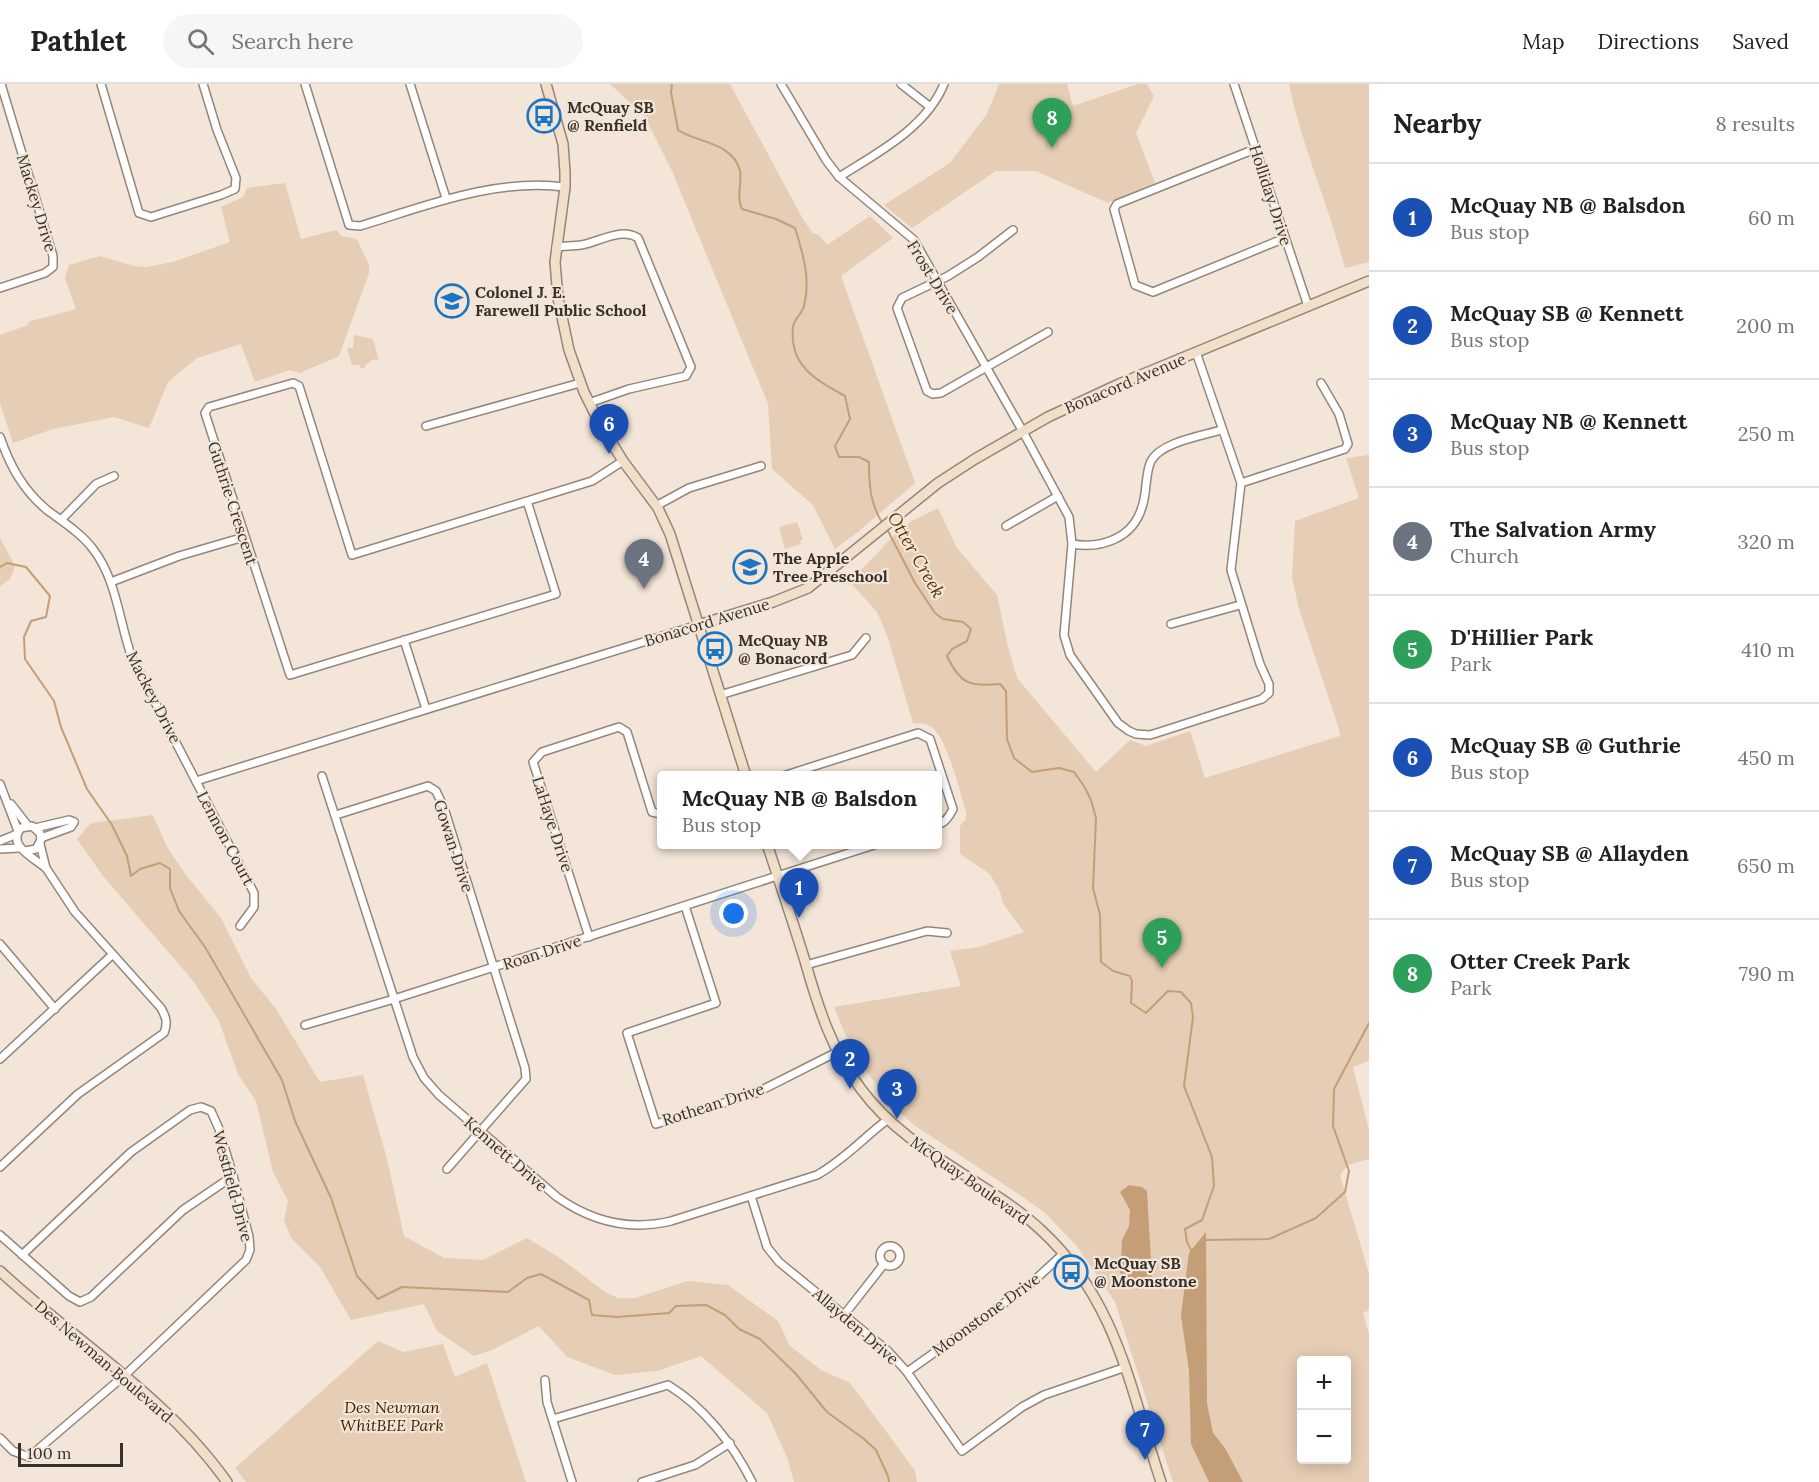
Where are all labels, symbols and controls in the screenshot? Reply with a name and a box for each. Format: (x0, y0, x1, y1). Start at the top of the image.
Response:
search box (163, 14, 583, 68)
text: Pathlet (30, 23, 127, 59)
icon: search (184, 25, 217, 58)
text: Search here (232, 27, 354, 55)
text: Map (1522, 28, 1565, 55)
text: Directions (1598, 28, 1699, 55)
text: Saved (1732, 28, 1789, 55)
place label: McQuay SB @ Renfield (567, 97, 654, 135)
bus stop icon: McQuay SB @ Renfield (526, 98, 562, 134)
pin: 8 (1032, 98, 1072, 148)
text: Nearby (1393, 107, 1481, 140)
text: 8 results (1716, 111, 1795, 136)
street label: Holliday Drive (1245, 142, 1297, 248)
street label: Mackey Drive (13, 152, 61, 255)
text: McQuay NB @ Balsdon (1450, 191, 1686, 219)
text: 1 (1408, 205, 1417, 230)
text: 60 m (1748, 205, 1795, 230)
text: Bus stop (1450, 219, 1529, 244)
street label: Frost Drive (903, 236, 963, 318)
place label: Colonel J. E. Farewell Public School (475, 282, 646, 320)
school or university icon: Colonel J. E. Farewell Public School (434, 283, 470, 319)
text: McQuay SB @ Kennett (1450, 299, 1684, 327)
text: 2 (1407, 313, 1418, 338)
text: 200 m (1736, 313, 1795, 338)
text: Bus stop (1450, 327, 1529, 352)
street label: Bonacord Avenue (1061, 348, 1189, 418)
pin: 6 (590, 404, 628, 454)
text: McQuay NB @ Kennett (1450, 407, 1687, 435)
text: 3 (1407, 421, 1418, 446)
text: 250 m (1738, 421, 1795, 446)
text: Bus stop (1450, 435, 1529, 460)
street label: Guthrie Crescent (204, 439, 263, 568)
water label: Otter Creek (883, 508, 950, 602)
text: The Salvation Army (1450, 515, 1656, 543)
text: 4 (1407, 529, 1418, 554)
text: 320 m (1738, 529, 1795, 554)
pin: 4 (624, 540, 664, 589)
text: Church (1450, 543, 1519, 568)
place label: The Apple Tree Preschool (773, 548, 888, 586)
school or university icon: The Apple Tree Preschool (732, 549, 768, 585)
street label: Bonacord Avenue (642, 593, 772, 651)
text: D'Hillier Park (1450, 623, 1593, 651)
place label: McQuay NB @ Bonacord (738, 630, 828, 668)
bus stop icon: McQuay NB @ Bonacord (697, 631, 733, 667)
text: 5 (1407, 637, 1418, 662)
text: 410 m (1741, 637, 1795, 662)
street label: Mackey Drive (122, 647, 186, 747)
text: Park (1450, 651, 1492, 676)
text: McQuay SB @ Guthrie (1450, 731, 1681, 759)
text: 6 (1407, 745, 1418, 770)
text: 450 m (1738, 745, 1795, 770)
text: Bus stop (1450, 759, 1529, 784)
popup (657, 771, 942, 849)
street label: LaHaye Drive (528, 774, 578, 875)
text: McQuay NB @ Balsdon (682, 784, 917, 812)
street label: Lennon Court (193, 787, 260, 889)
street label: Gowan Drive (430, 797, 478, 895)
text: Bus stop (682, 812, 761, 837)
text: McQuay SB @ Allayden (1450, 839, 1689, 867)
text: 7 (1408, 853, 1417, 878)
text: 650 m (1737, 853, 1795, 878)
text: Bus stop (1450, 867, 1529, 892)
pin: 1 (780, 868, 818, 918)
your location (719, 899, 748, 928)
pin: 5 (1142, 918, 1182, 968)
street label: Roan Drive (500, 930, 584, 974)
text: Otter Creek Park (1450, 947, 1630, 975)
text: 8 (1407, 961, 1418, 986)
text: 790 m (1739, 961, 1795, 986)
text: Park (1450, 975, 1492, 1000)
pin: 2 (830, 1040, 870, 1089)
pin: 3 (878, 1070, 916, 1119)
street label: Rothean Drive (660, 1078, 767, 1130)
street label: Kennett Drive (460, 1112, 552, 1196)
street label: Westfield Drive (209, 1128, 258, 1244)
street label: McQuay Boulevard (907, 1132, 1034, 1229)
place label: McQuay SB @ Moonstone (1094, 1253, 1197, 1291)
bus stop icon: McQuay SB @ Moonstone (1053, 1254, 1089, 1290)
street label: Moonstone Drive (928, 1268, 1044, 1360)
street label: Allayden Drive (808, 1283, 903, 1369)
street label: Des Newman Boulevard (31, 1296, 177, 1427)
map controls (1297, 1356, 1351, 1464)
button: + (1297, 1356, 1351, 1410)
park label: Des Newman WhitBEE Park (340, 1397, 444, 1435)
pin: 7 (1126, 1410, 1164, 1460)
button: − (1297, 1410, 1351, 1464)
scale bar (18, 1440, 123, 1468)
text: 100 m (27, 1443, 71, 1463)

